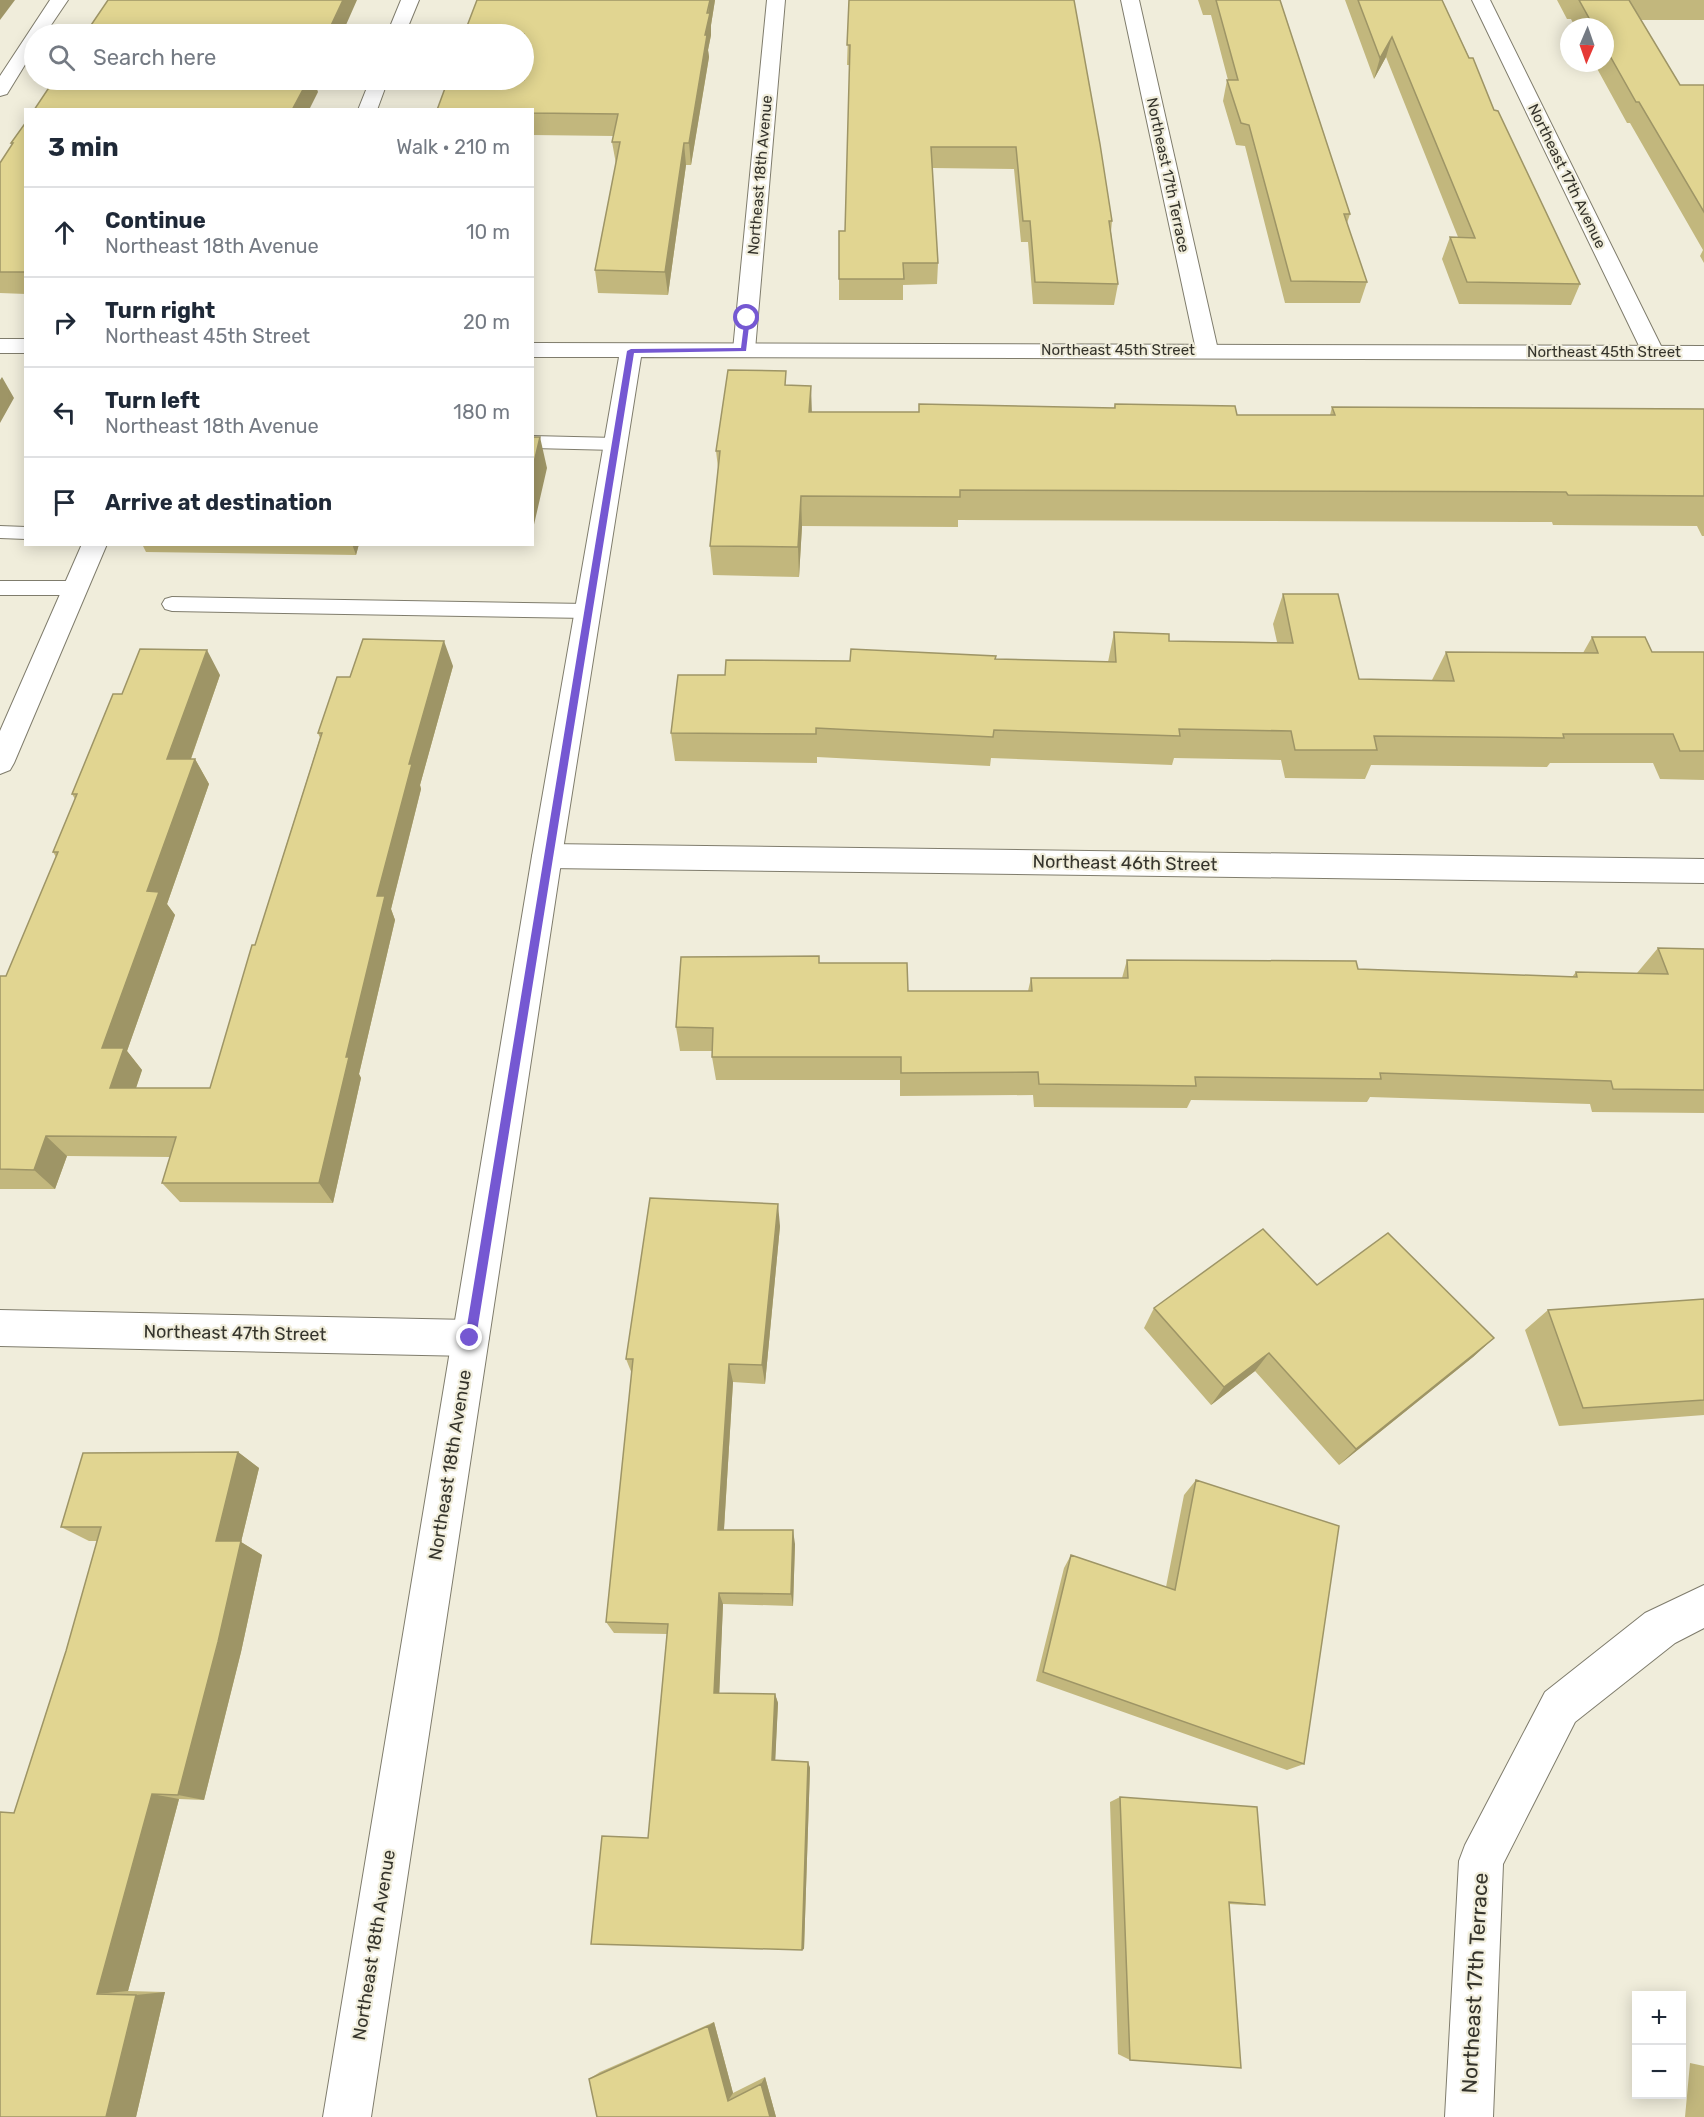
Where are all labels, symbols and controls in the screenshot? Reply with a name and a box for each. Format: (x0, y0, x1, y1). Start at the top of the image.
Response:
north arrow (1560, 18, 1614, 72)
search box (24, 24, 534, 90)
icon: search (45, 41, 78, 74)
text: Search here (93, 44, 216, 71)
street label: Northeast 18th Avenue (744, 94, 776, 256)
street label: Northeast 17th Terrace (1143, 96, 1193, 254)
street label: Northeast 17th Avenue (1524, 101, 1610, 251)
text: 3 min (48, 132, 119, 163)
text: Walk · 210 m (396, 135, 510, 159)
text: Continue (105, 207, 206, 234)
icon: ahead (48, 216, 81, 249)
text: 10 m (466, 220, 510, 244)
text: Northeast 18th Avenue (105, 234, 319, 258)
text: Turn right (105, 297, 215, 324)
route start (733, 304, 759, 330)
icon: right (48, 306, 81, 339)
text: 20 m (463, 310, 510, 334)
text: Northeast 45th Street (105, 324, 310, 348)
street label: Northeast 45th Street (1041, 341, 1195, 359)
street label: Northeast 45th Street (1527, 343, 1681, 361)
text: Turn left (105, 387, 200, 414)
icon: left (48, 396, 81, 429)
text: 180 m (453, 400, 510, 424)
text: Northeast 18th Avenue (105, 414, 319, 438)
icon: arrive (48, 486, 81, 519)
text: Arrive at destination (105, 489, 332, 516)
street label: Northeast 46th Street (1032, 850, 1218, 876)
street label: Northeast 47th Street (143, 1320, 327, 1346)
route end (456, 1324, 482, 1350)
street label: Northeast 18th Avenue (424, 1368, 476, 1562)
street label: Northeast 18th Avenue (348, 1848, 400, 2042)
street label: Northeast 17th Terrace (1456, 1872, 1493, 2094)
map controls (1632, 1991, 1686, 2099)
button: + (1632, 1991, 1686, 2045)
button: − (1632, 2045, 1686, 2099)

